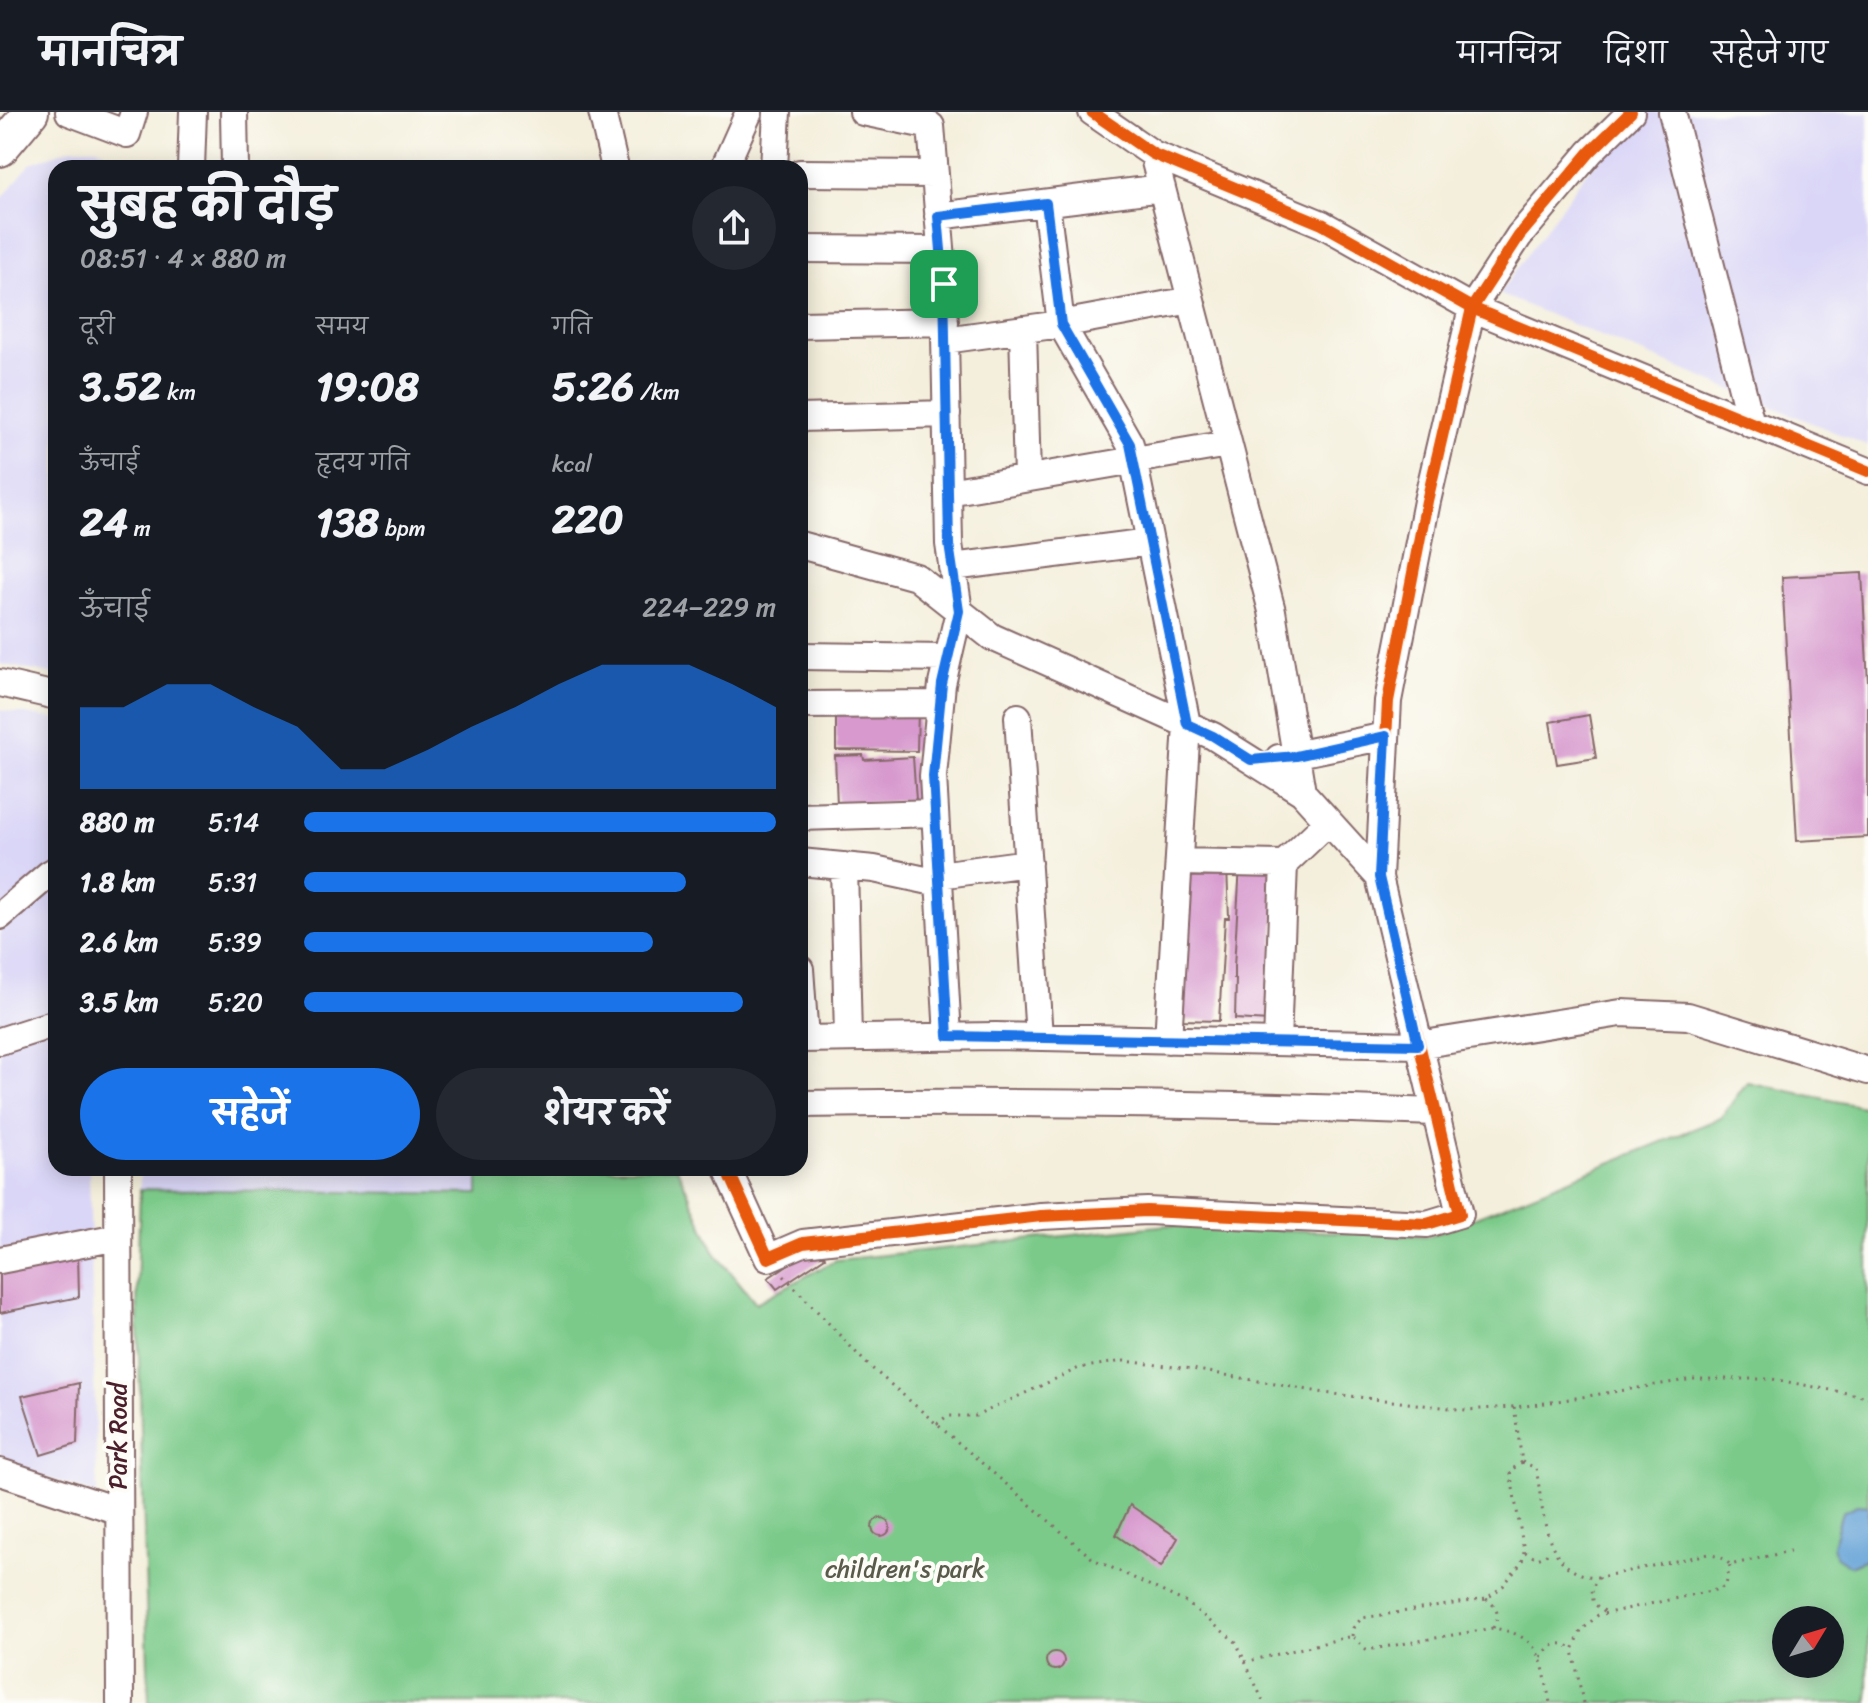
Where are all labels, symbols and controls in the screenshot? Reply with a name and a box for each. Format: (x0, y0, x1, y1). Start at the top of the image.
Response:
text: मानचित्र (40, 19, 181, 86)
text: मानचित्र (1457, 29, 1560, 78)
text: दिशा (1604, 29, 1668, 78)
text: सहेजे गए (1712, 29, 1828, 78)
text: सुबह की दौड़ (80, 166, 336, 244)
button: share (692, 186, 776, 270)
text: 08:51 · 4 × 880 m (80, 235, 286, 281)
pin (910, 250, 978, 318)
icon: arrive (922, 262, 966, 306)
text: दूरी (80, 307, 115, 346)
text: समय (316, 307, 368, 346)
text: गति (552, 307, 592, 346)
text: 3.52 (80, 351, 162, 422)
text: 19:08 (316, 351, 419, 422)
text: 5:26 (552, 351, 634, 422)
text: km (162, 373, 196, 412)
text: /km (634, 373, 680, 412)
text: ऊँचाई (80, 443, 139, 482)
text: हृदय गति (316, 443, 410, 482)
text: kcal (552, 445, 592, 484)
text: 220 (552, 484, 623, 555)
text: 24 (80, 487, 128, 558)
text: 138 (316, 487, 379, 558)
text: m (128, 509, 151, 548)
text: bpm (379, 509, 426, 548)
text: 224–229 m (642, 584, 776, 630)
text: ऊँचाई (80, 585, 150, 631)
text: 880 m (80, 799, 155, 845)
text: 5:14 (208, 799, 259, 845)
text: 1.8 km (80, 859, 155, 905)
text: 5:31 (208, 859, 257, 905)
text: 2.6 km (80, 919, 158, 965)
text: 5:39 (208, 919, 262, 965)
text: 3.5 km (80, 979, 159, 1025)
text: 5:20 (208, 979, 263, 1025)
button: सहेजें (80, 1068, 420, 1160)
button: शेयर करें (436, 1068, 776, 1160)
street label: Park Road (97, 1381, 139, 1489)
park label: children's park (825, 1548, 985, 1590)
north arrow (1772, 1606, 1844, 1678)
map controls (1772, 1606, 1844, 1678)

